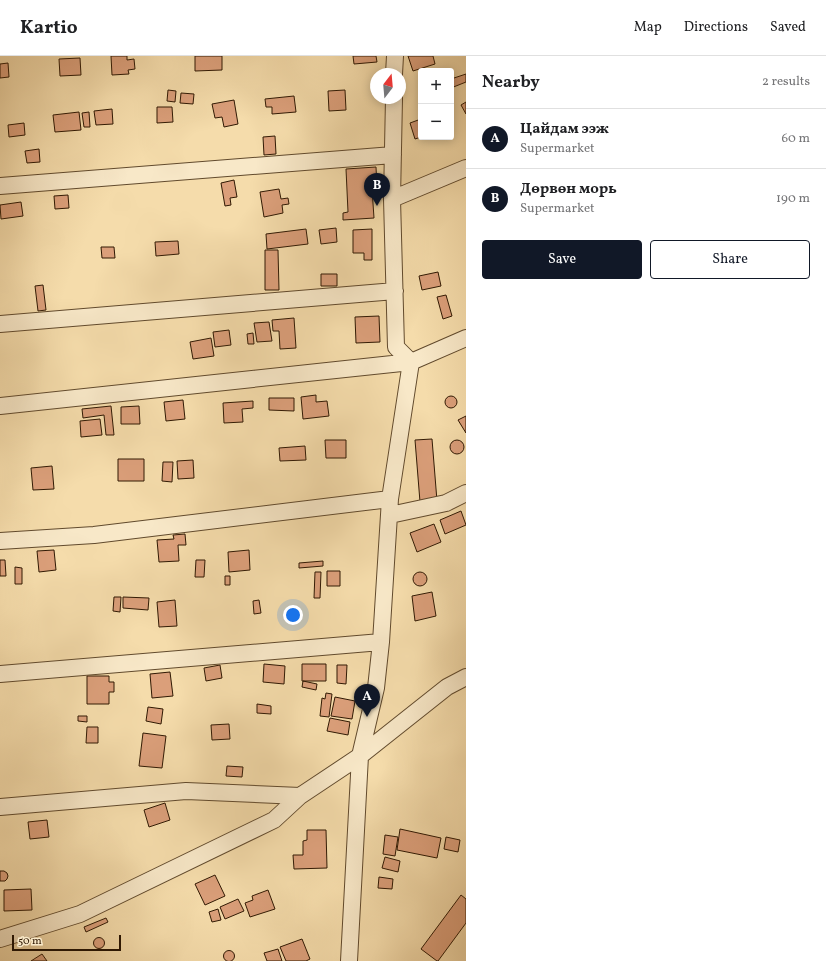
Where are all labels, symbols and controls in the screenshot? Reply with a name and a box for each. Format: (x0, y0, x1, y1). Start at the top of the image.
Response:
text: Kartio (20, 15, 78, 41)
text: Map (634, 18, 662, 37)
text: Directions (684, 18, 748, 37)
text: Saved (770, 18, 806, 37)
north arrow (370, 68, 406, 104)
map controls (418, 68, 454, 140)
button: + (418, 68, 454, 104)
text: Nearby (482, 71, 540, 94)
text: 2 results (762, 73, 810, 91)
button: − (418, 104, 454, 140)
text: Цайдам ээж (520, 119, 609, 140)
text: A (490, 130, 500, 148)
text: 60 m (782, 130, 810, 148)
text: Supermarket (520, 140, 595, 158)
pin: B (364, 173, 390, 206)
text: Дөрвөн морь (520, 179, 617, 200)
text: B (491, 190, 499, 208)
text: 190 m (776, 190, 810, 208)
text: Supermarket (520, 200, 595, 218)
button: Save (482, 240, 642, 279)
button: Share (650, 240, 810, 279)
your location (283, 605, 303, 625)
pin: A (354, 684, 380, 717)
scale bar (12, 933, 121, 952)
text: 50 m (18, 934, 42, 949)

